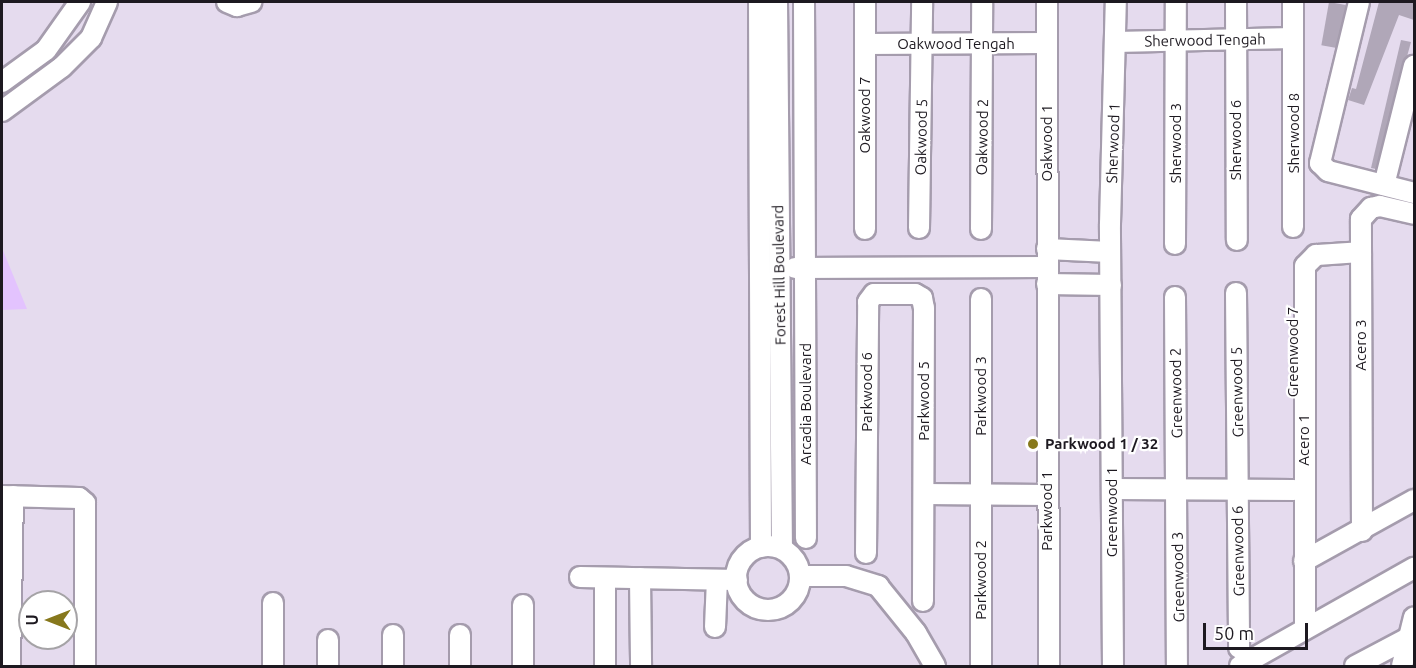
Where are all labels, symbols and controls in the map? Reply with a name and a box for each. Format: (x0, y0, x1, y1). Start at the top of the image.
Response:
street label: Sherwood Tengah (1144, 30, 1266, 50)
street label: Oakwood Tengah (897, 35, 1015, 53)
street label: Oakwood 7 (856, 77, 874, 153)
street label: Sherwood 8 (1285, 93, 1303, 173)
street label: Oakwood 5 (911, 98, 931, 176)
street label: Oakwood 2 (972, 98, 992, 176)
street label: Sherwood 6 (1227, 100, 1245, 180)
street label: Sherwood 1 (1103, 102, 1123, 184)
street label: Sherwood 3 (1167, 103, 1185, 183)
street label: Oakwood 1 (1038, 105, 1056, 181)
street label: Forest Hill Boulevard (769, 205, 789, 345)
street label: Greenwood 7 (1284, 307, 1302, 397)
street label: Acero 3 (1352, 319, 1370, 371)
street label: Arcadia Boulevard (797, 343, 815, 465)
street label: Greenwood 5 (1227, 347, 1247, 437)
street label: Greenwood 2 (1166, 348, 1186, 438)
street label: Parkwood 6 (858, 352, 876, 432)
street label: Parkwood 3 (972, 356, 990, 436)
street label: Parkwood 5 (915, 361, 933, 441)
street label: Acero 1 (1295, 414, 1313, 466)
place label: Parkwood 1 / 32 (1045, 435, 1158, 453)
marker: Parkwood 1 / 32 (1026, 437, 1040, 451)
street label: Greenwood 1 (1103, 467, 1121, 557)
street label: Parkwood 1 (1038, 471, 1056, 551)
street label: Greenwood 6 (1228, 506, 1248, 596)
street label: Greenwood 3 (1168, 532, 1188, 622)
street label: Parkwood 2 (972, 540, 990, 620)
north arrow (18, 590, 78, 650)
scale bar (1206, 611, 1311, 649)
text: U (23, 614, 41, 626)
text: 50 m (1214, 623, 1254, 643)

